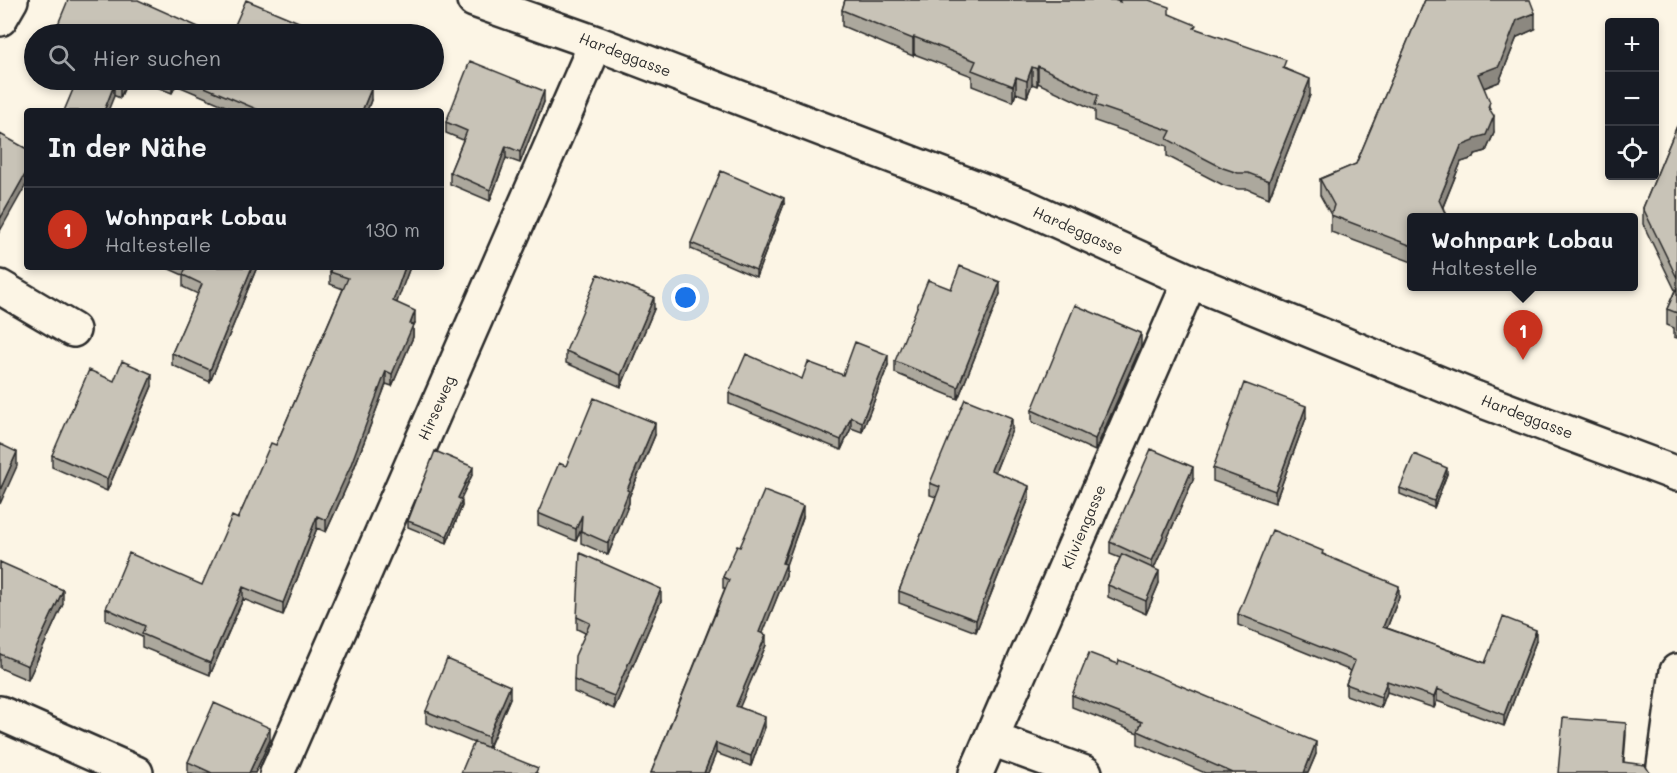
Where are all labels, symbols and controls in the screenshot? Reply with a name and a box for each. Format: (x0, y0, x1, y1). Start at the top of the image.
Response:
map controls (1605, 18, 1659, 180)
button: + (1605, 18, 1659, 72)
search box (24, 24, 444, 90)
street label: Hardeggasse (577, 27, 674, 81)
icon: search (45, 41, 78, 74)
text: Hier suchen (93, 43, 221, 72)
button: − (1605, 72, 1659, 126)
button: locate (1605, 126, 1659, 180)
text: In der Nähe (48, 130, 207, 164)
street label: Hardeggasse (1030, 201, 1127, 259)
text: Wohnpark Lobau (105, 202, 287, 231)
popup (1407, 213, 1638, 291)
text: 1 (63, 216, 72, 242)
text: 130 m (365, 216, 420, 242)
text: Wohnpark Lobau (1431, 225, 1614, 254)
text: Haltestelle (105, 231, 211, 257)
text: Haltestelle (1431, 254, 1538, 280)
your location (671, 283, 700, 312)
pin: 1 (1504, 310, 1543, 360)
street label: Hirseweg (413, 372, 459, 443)
street label: Hardeggasse (1479, 389, 1576, 443)
street label: Kliviengasse (1056, 482, 1110, 572)

